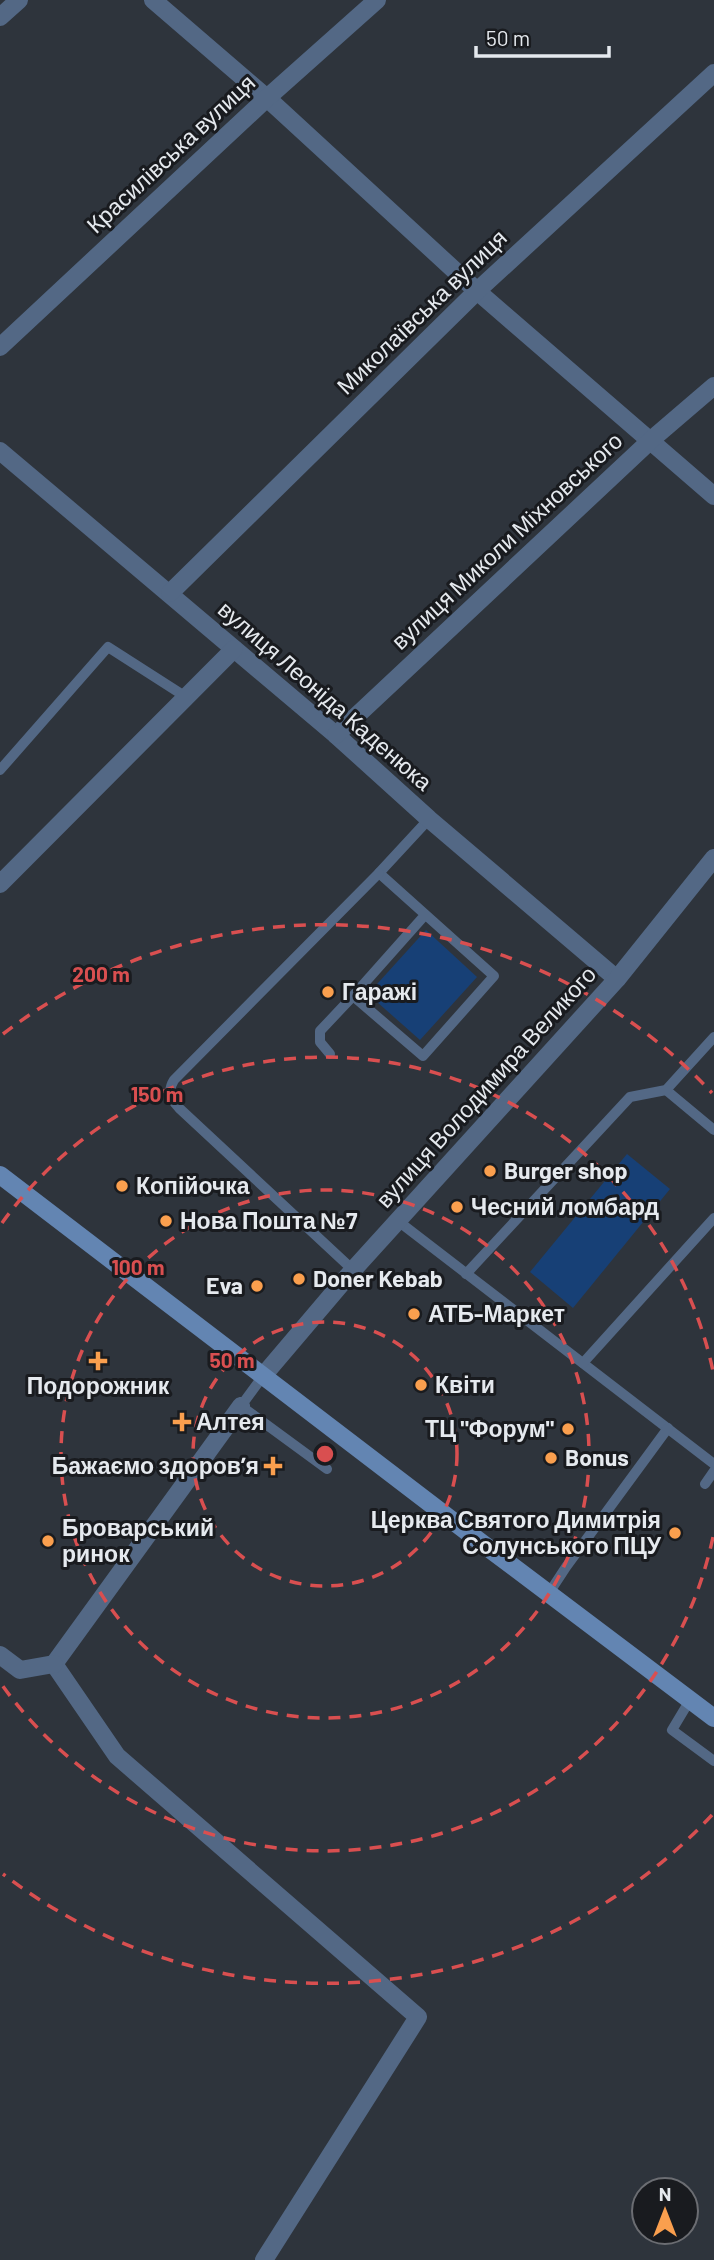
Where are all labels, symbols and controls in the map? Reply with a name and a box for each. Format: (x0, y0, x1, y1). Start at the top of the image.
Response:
scale bar (476, 14, 609, 58)
text: 50 m (486, 25, 530, 50)
street label: Красилівська вулиця (80, 68, 260, 238)
street label: Миколаївська вулиця (331, 223, 512, 400)
street label: вулиця Миколи Міхновського (385, 426, 627, 655)
street label: вулиця Леоніда Каденюка (213, 595, 438, 796)
street label: вулиця Володимира Великого (369, 960, 601, 1213)
text: 200 m (72, 961, 130, 986)
place label: Гаражі (342, 977, 417, 1005)
marker: Гаражі (320, 984, 336, 1000)
text: 150 m (131, 1081, 183, 1106)
place label: Burger shop (504, 1156, 628, 1184)
marker: Burger shop (482, 1163, 498, 1179)
place label: Копійочка (136, 1171, 250, 1199)
marker: Копійочка (114, 1178, 130, 1194)
place label: Чесний ломбард (471, 1192, 659, 1220)
marker: Чесний ломбард (449, 1199, 465, 1215)
place label: Нова Пошта №7 (180, 1206, 358, 1234)
marker: Нова Пошта №7 (158, 1213, 174, 1229)
text: 100 m (111, 1254, 165, 1279)
place label: Doner Kebab (313, 1264, 443, 1292)
place label: Eva (206, 1271, 243, 1299)
marker: Doner Kebab (291, 1271, 307, 1287)
marker: Eva (249, 1278, 265, 1294)
place label: АТБ-Маркет (428, 1299, 565, 1327)
marker: АТБ-Маркет (406, 1306, 422, 1322)
text: 50 m (209, 1347, 255, 1372)
marker: Подорожник (90, 1353, 106, 1369)
place label: Квіти (435, 1370, 495, 1398)
place label: Подорожник (27, 1371, 170, 1399)
marker: Квіти (413, 1377, 429, 1393)
place label: Алтея (196, 1407, 265, 1435)
marker: Алтея (174, 1414, 190, 1430)
place label: ТЦ "Форум" (425, 1414, 554, 1442)
marker: ТЦ "Форум" (560, 1421, 576, 1437)
centre of rings (313, 1442, 337, 1466)
place label: Bonus (565, 1443, 629, 1471)
marker: Bonus (543, 1450, 559, 1466)
place label: Бажаємо здоровʼя (52, 1451, 259, 1479)
marker: Бажаємо здоровʼя (265, 1458, 281, 1474)
place label: Церква Святого Димитрія Солунського ПЦУ (371, 1505, 662, 1559)
place label: Броварський ринок (62, 1513, 214, 1567)
marker: Церква Святого Димитрія Солунського ПЦУ (667, 1525, 683, 1541)
marker: Броварський ринок (40, 1533, 56, 1549)
north arrow (630, 2176, 700, 2246)
text: N (659, 2182, 671, 2205)

